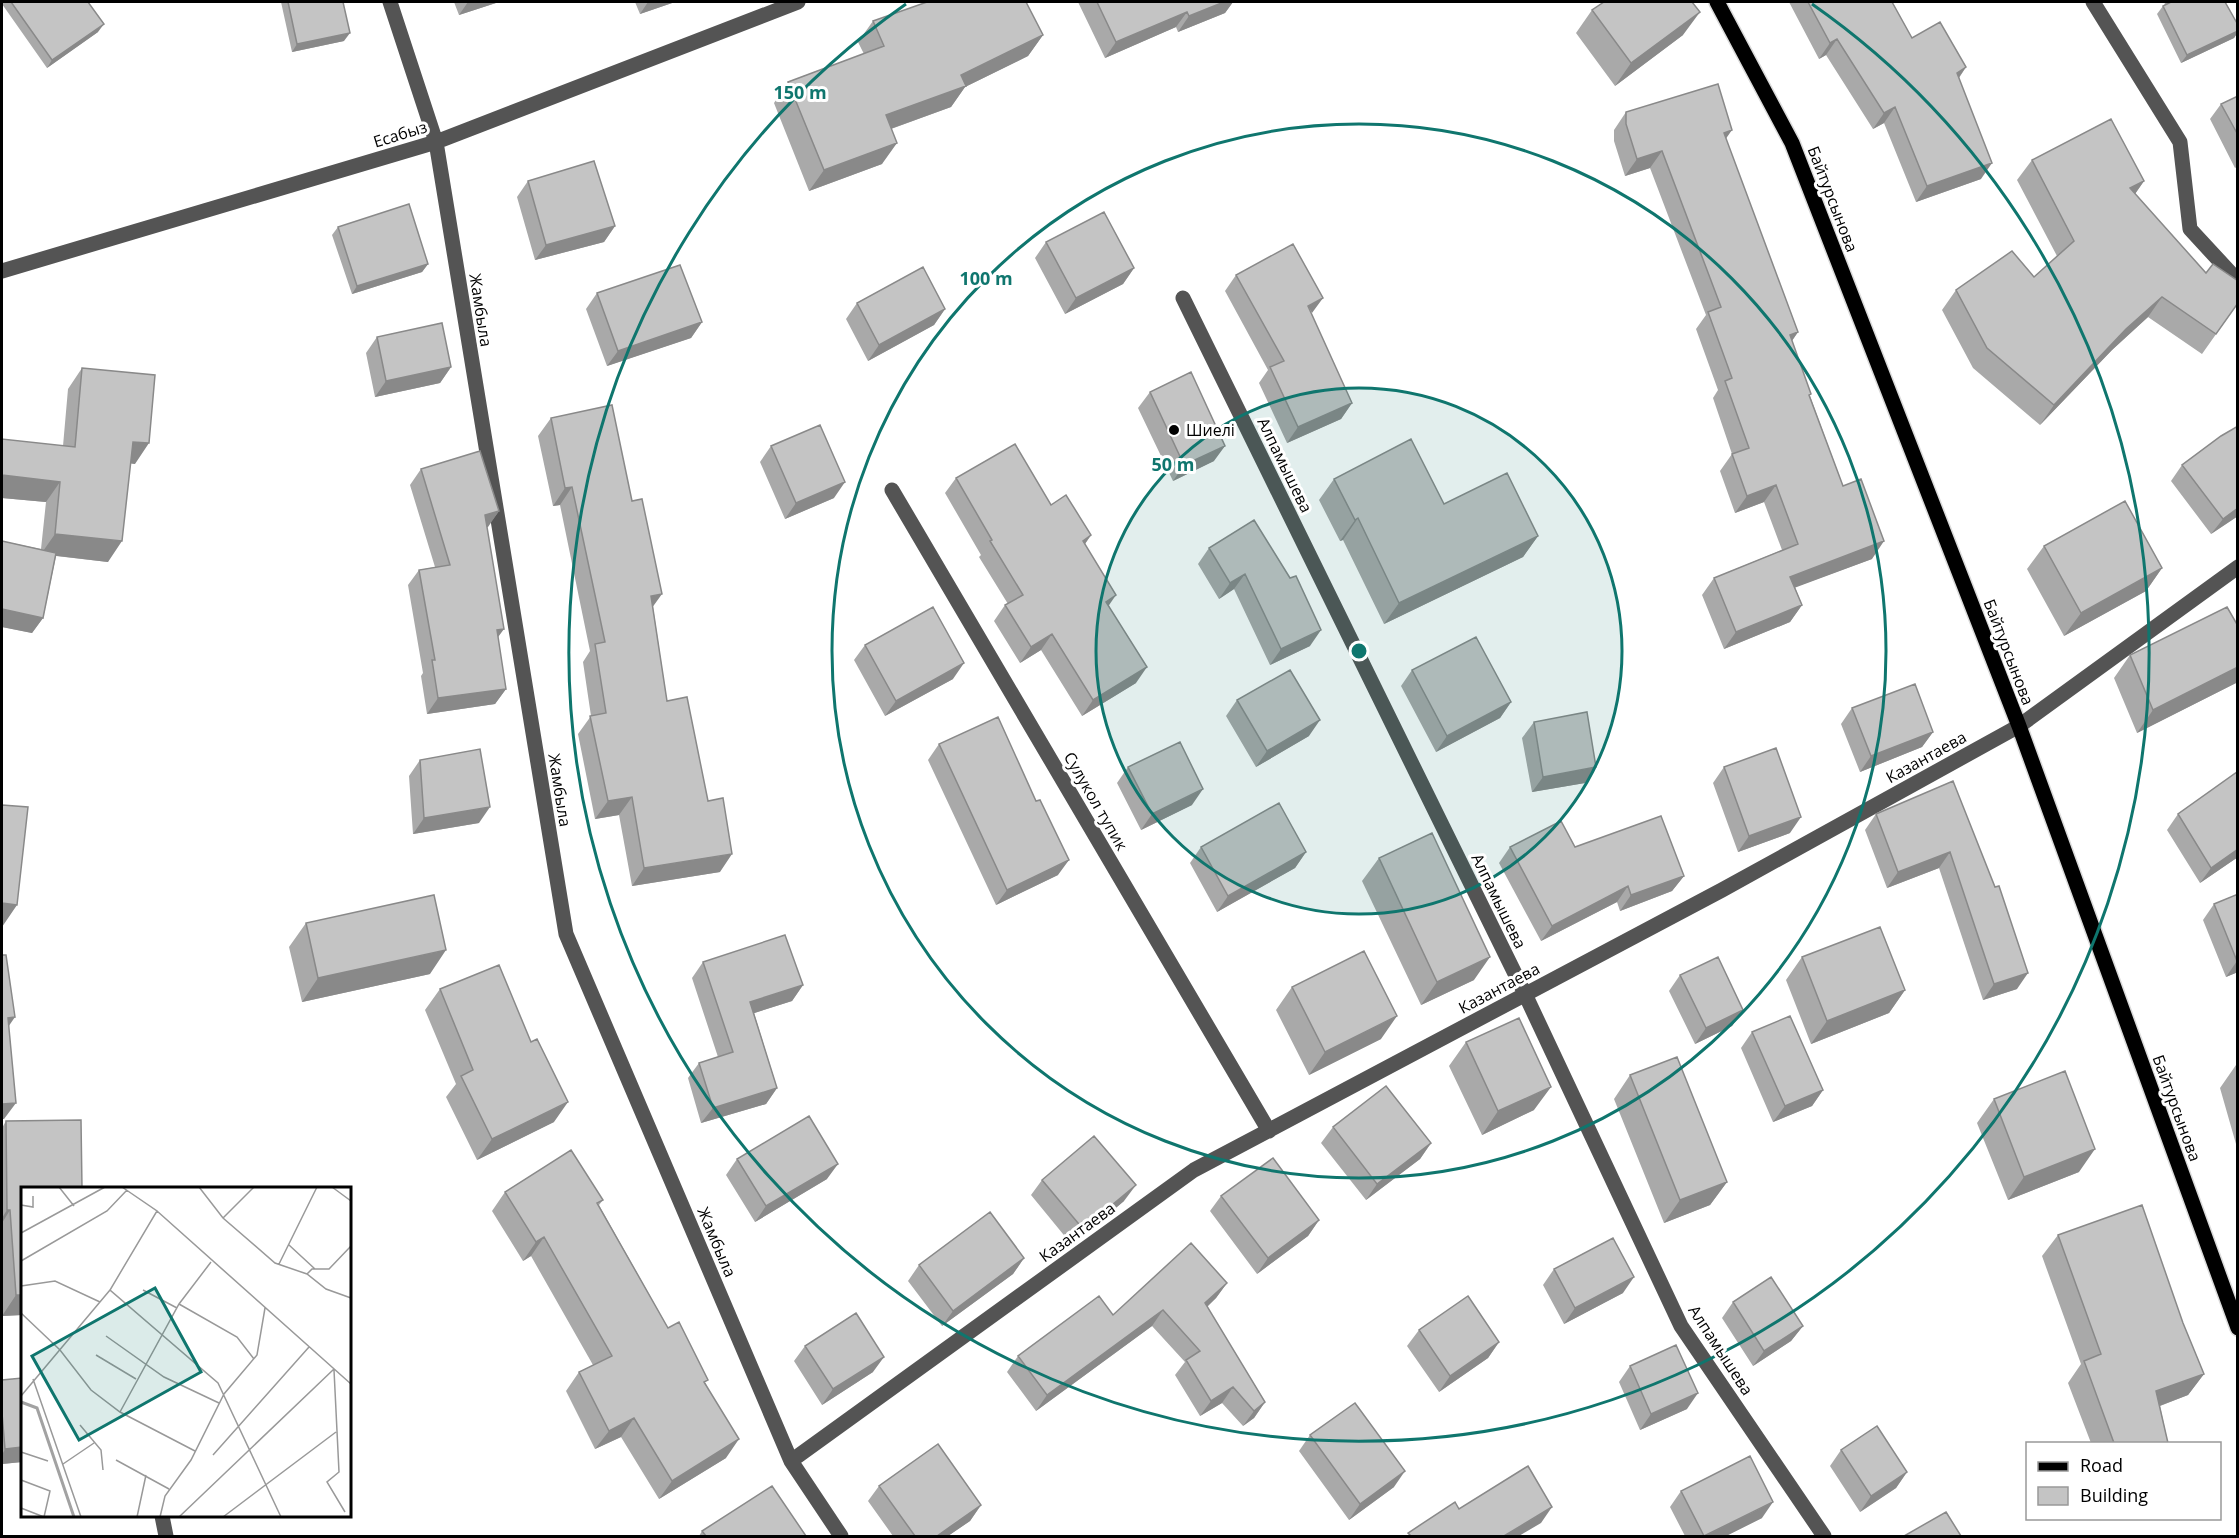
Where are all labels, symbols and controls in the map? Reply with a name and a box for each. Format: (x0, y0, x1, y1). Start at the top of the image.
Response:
text: 150 m (773, 80, 827, 104)
street label: Есабыз (370, 115, 430, 153)
street label: Байтурсынова (1803, 143, 1863, 255)
text: 100 m (959, 266, 1013, 290)
street label: Жамбыла (464, 272, 498, 348)
street label: Алпамышева (1252, 414, 1318, 516)
place label: Шиелі (1186, 419, 1235, 441)
marker: Шиелі (1167, 423, 1181, 437)
text: 50 m (1152, 452, 1194, 476)
street label: Байтурсынова (1979, 596, 2039, 708)
centre of rings (1349, 641, 1369, 661)
street label: Казантаева (1882, 726, 1970, 788)
street label: Сулукол тупик (1059, 748, 1133, 855)
street label: Жамбыла (543, 752, 577, 828)
street label: Алпамышева (1466, 850, 1532, 952)
street label: Казантаева (1455, 957, 1543, 1019)
street label: Байтурсынова (2148, 1052, 2206, 1164)
inset map (21, 1187, 351, 1517)
street label: Казантаева (1035, 1197, 1119, 1267)
street label: Жамбыла (692, 1204, 742, 1280)
street label: Алпамышева (1684, 1301, 1758, 1399)
legend (2026, 1442, 2221, 1520)
text: Road (2080, 1453, 2123, 1477)
text: Building (2080, 1483, 2148, 1507)

